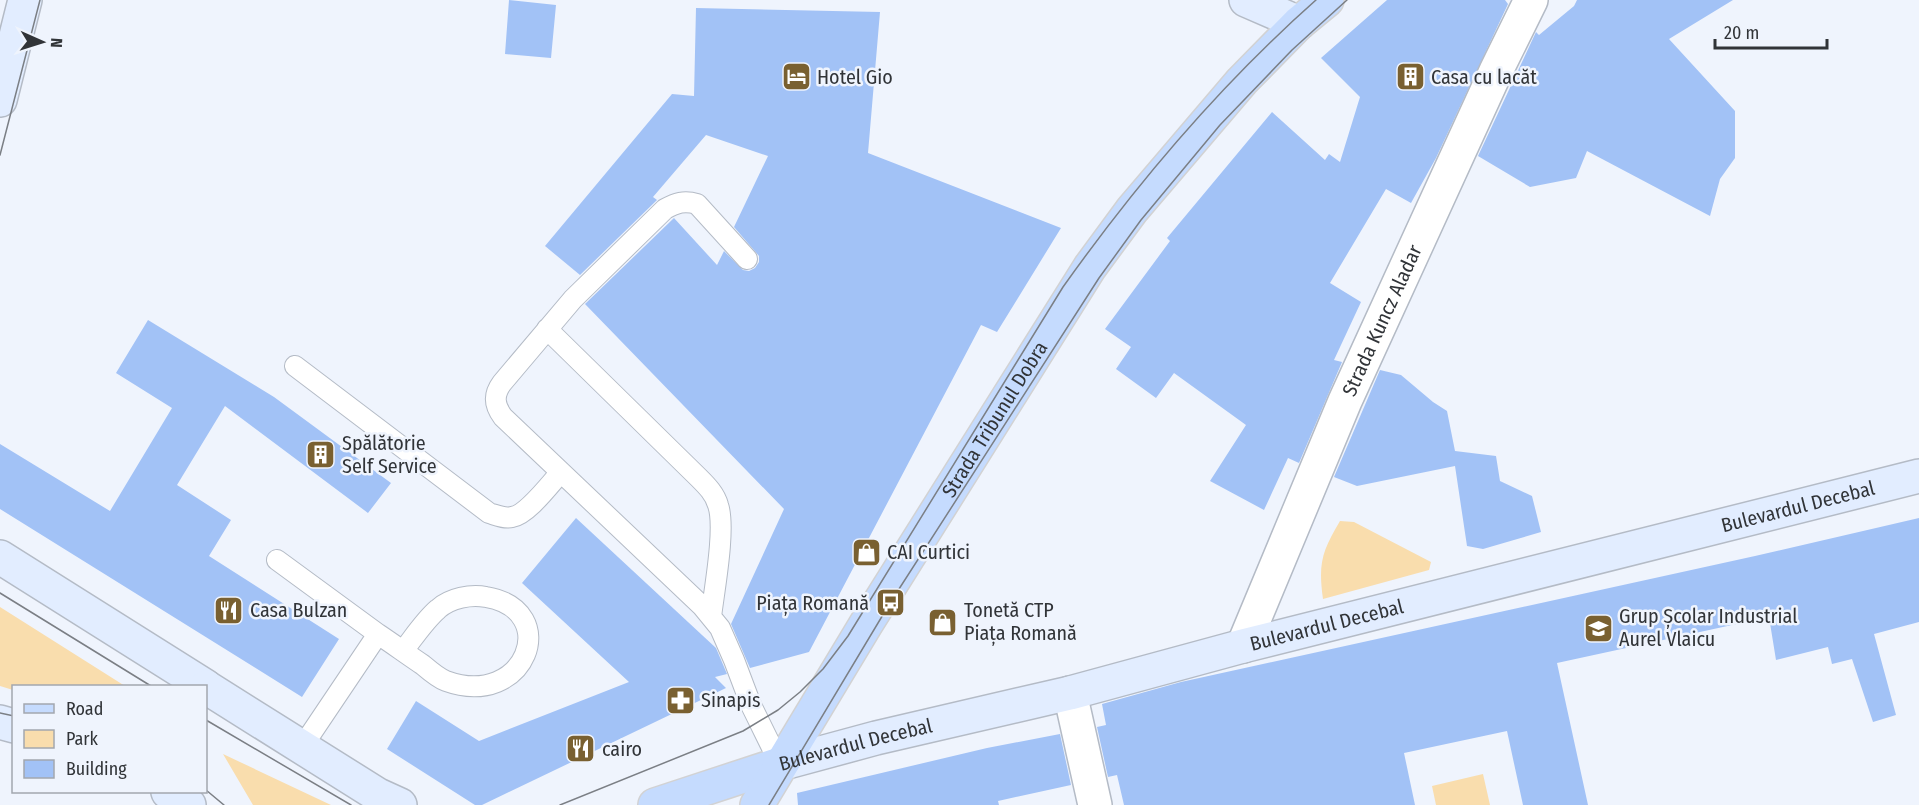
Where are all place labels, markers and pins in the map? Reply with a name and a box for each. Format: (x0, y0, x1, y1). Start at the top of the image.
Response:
hotel icon: Hotel Gio (780, 61, 812, 93)
building icon: Casa cu lacăt (1394, 61, 1426, 93)
place label: Hotel Gio (817, 65, 893, 89)
place label: Casa cu lacăt (1431, 65, 1537, 89)
place label: Spălătorie Self Service (342, 431, 437, 478)
building icon: Spălătorie Self Service (305, 439, 337, 471)
shop icon: CAI Curtici (850, 536, 882, 568)
place label: CAI Curtici (887, 540, 970, 564)
bus stop icon: Piața Romană (874, 587, 906, 619)
place label: Piața Romană (756, 591, 869, 616)
restaurant icon: Casa Bulzan (213, 594, 245, 626)
place label: Casa Bulzan (250, 598, 347, 622)
place label: Tonetă CTP Piața Romană (964, 598, 1077, 646)
place label: Grup Școlar Industrial Aurel Vlaicu (1619, 604, 1797, 651)
shop icon: Tonetă CTP Piața Romană (927, 606, 959, 638)
school or university icon: Grup Școlar Industrial Aurel Vlaicu (1582, 612, 1614, 644)
pharmacy icon: Sinapis (664, 684, 696, 716)
place label: Sinapis (701, 688, 761, 712)
restaurant icon: cairo (565, 733, 597, 765)
place label: cairo (602, 737, 642, 761)

